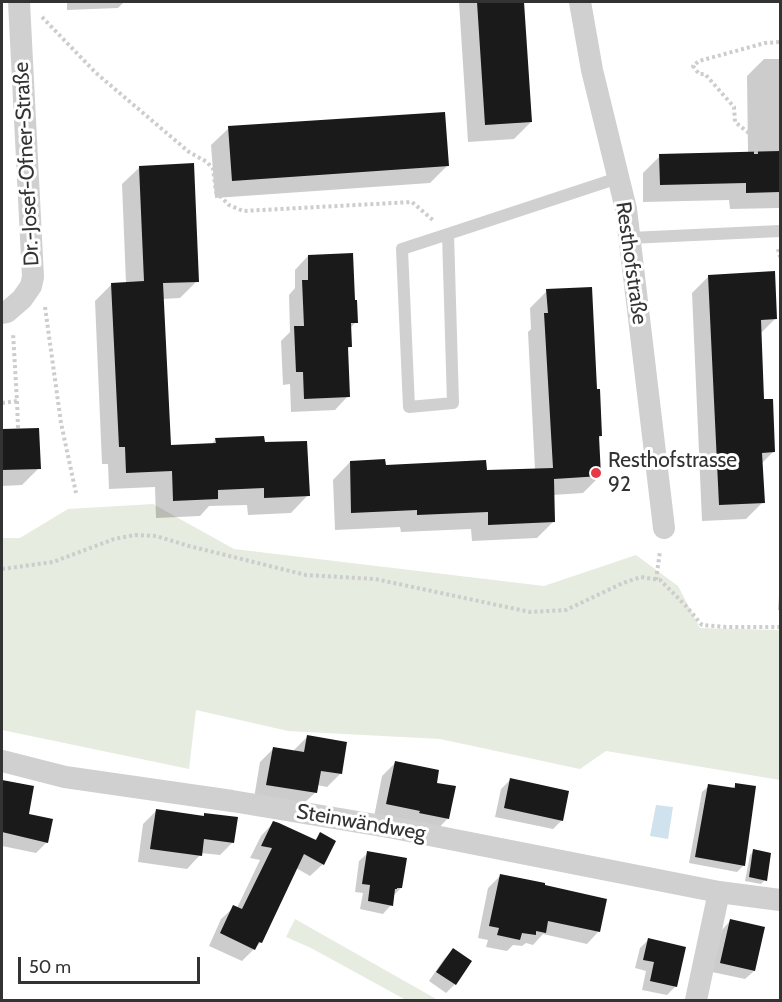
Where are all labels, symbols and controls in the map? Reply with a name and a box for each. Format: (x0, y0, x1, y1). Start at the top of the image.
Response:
street label: Dr.-Josef-Ofner-Straße (9, 61, 45, 267)
street label: Resthofstraße (610, 200, 652, 326)
place label: Resthofstrasse 92 (608, 448, 737, 498)
marker: Resthofstrasse 92 (589, 466, 603, 480)
street label: Steinwändweg (294, 799, 428, 847)
scale bar (21, 945, 202, 983)
text: 50 m (29, 956, 71, 978)

